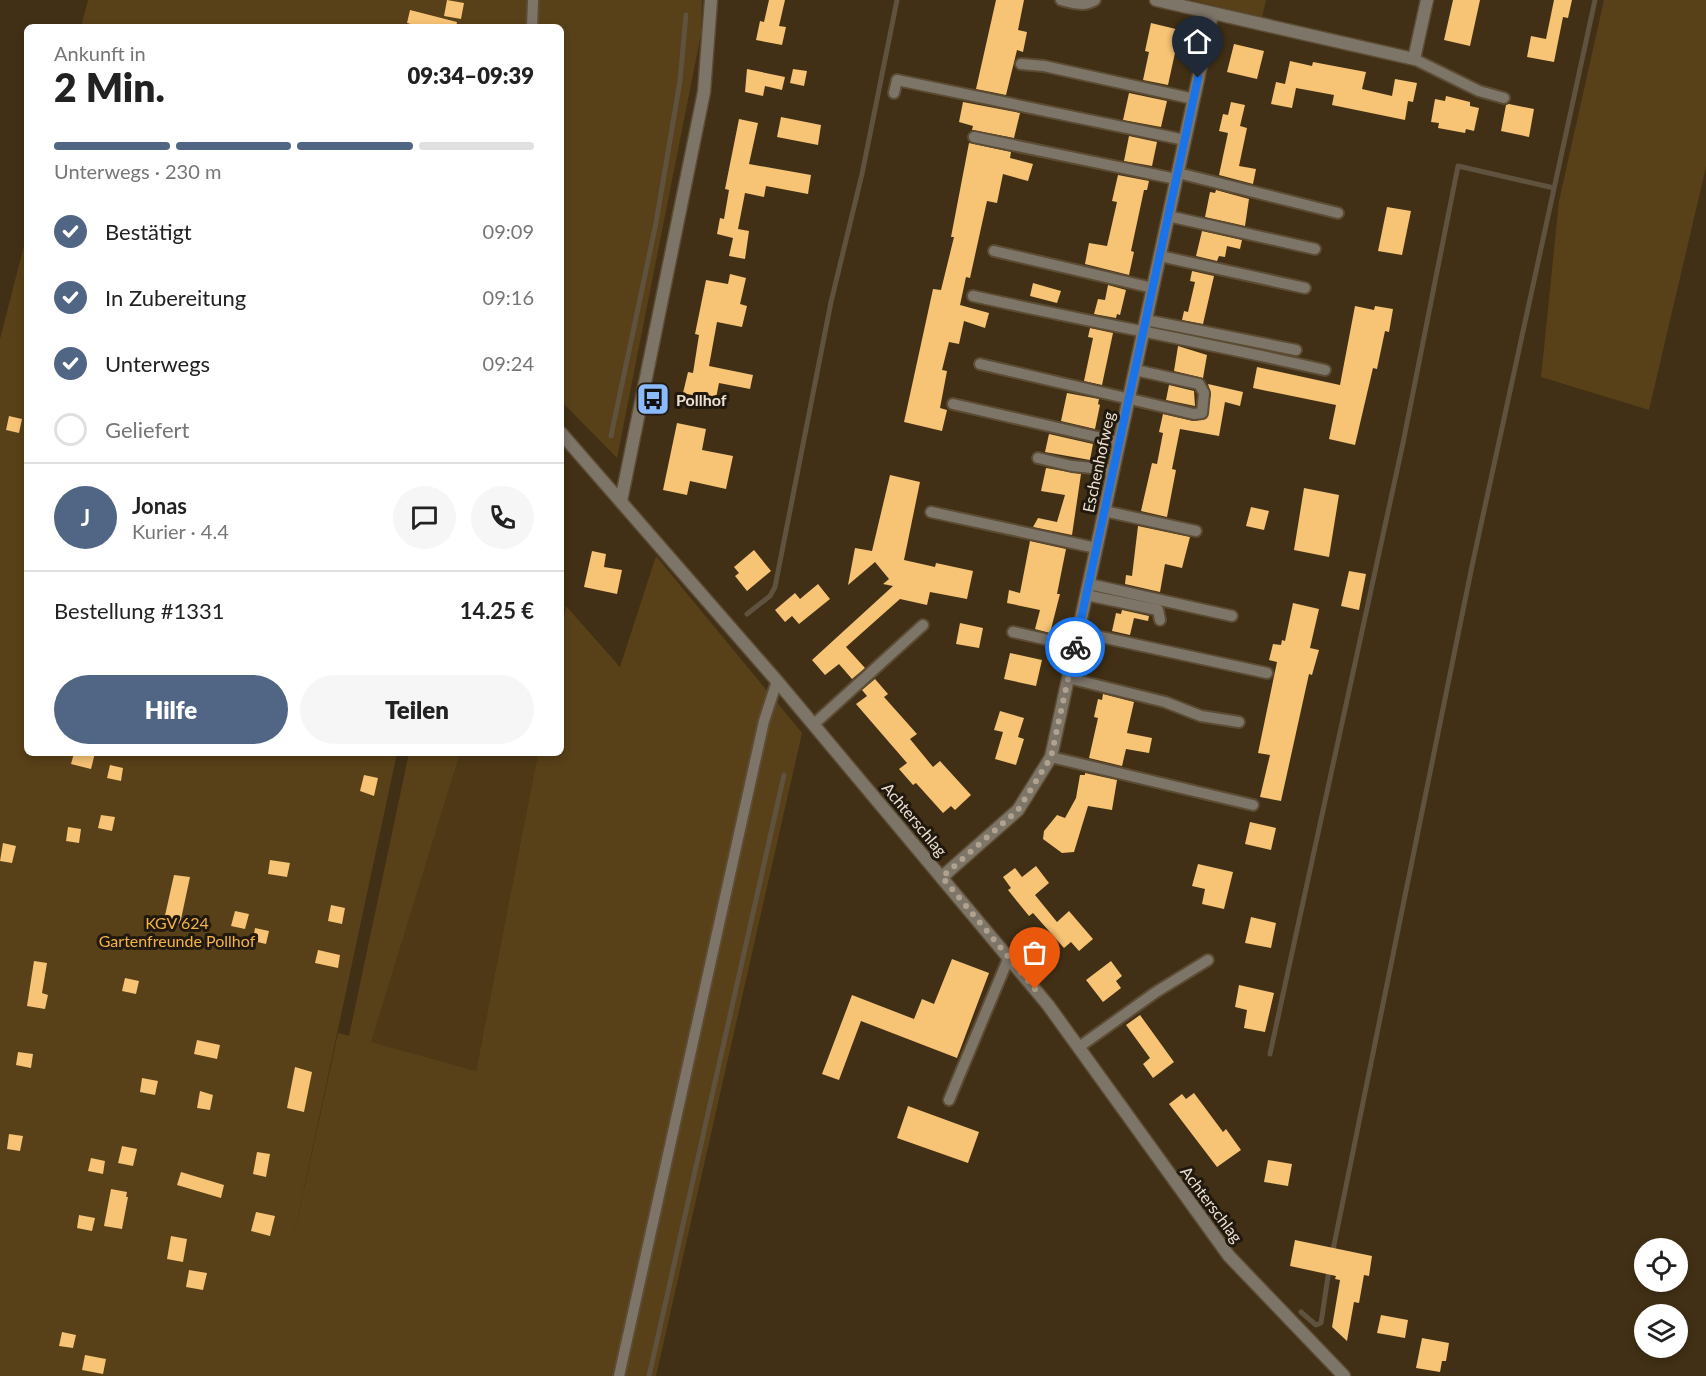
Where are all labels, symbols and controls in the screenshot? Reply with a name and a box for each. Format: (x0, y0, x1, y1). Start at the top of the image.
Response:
pin (1172, 16, 1223, 78)
icon: home (1181, 25, 1214, 58)
text: Ankunft in (54, 41, 146, 65)
text: 09:34–09:39 (408, 62, 534, 89)
text: 2 Min. (54, 64, 165, 110)
text: Unterwegs · 230 m (54, 159, 221, 183)
icon: check (54, 215, 87, 248)
text: Bestätigt (105, 218, 192, 245)
text: 09:09 (483, 219, 534, 243)
icon: check (54, 281, 87, 314)
text: In Zubereitung (105, 284, 246, 311)
text: 09:16 (483, 285, 534, 309)
icon: check (54, 347, 87, 380)
text: Unterwegs (105, 350, 210, 377)
text: 09:24 (483, 351, 534, 375)
bus stop icon: Pollhof (635, 381, 671, 417)
place label: Pollhof (676, 390, 727, 409)
street label: Eschenhofweg (1078, 410, 1118, 514)
text: Geliefert (105, 416, 189, 443)
button: chat (393, 486, 456, 549)
button: phone (471, 486, 534, 549)
text: Jonas (132, 492, 187, 519)
text: J (81, 504, 90, 531)
text: Kurier · 4.4 (132, 519, 229, 543)
text: Bestellung #1331 (54, 597, 224, 624)
text: 14.25 € (460, 597, 534, 624)
courier (1045, 617, 1105, 677)
icon: bike (1059, 631, 1092, 664)
button: Hilfe (54, 675, 288, 744)
button: Teilen (300, 675, 534, 744)
street label: Achterschlag (879, 778, 951, 860)
park label: KGV 624 Gartenfreunde Pollhof (99, 913, 256, 950)
pin (1009, 927, 1060, 989)
icon: bag (1018, 936, 1051, 969)
street label: Achterschlag (1177, 1162, 1247, 1246)
map controls (1634, 1238, 1688, 1358)
button: locate (1634, 1238, 1688, 1292)
button: layers (1634, 1304, 1688, 1358)

